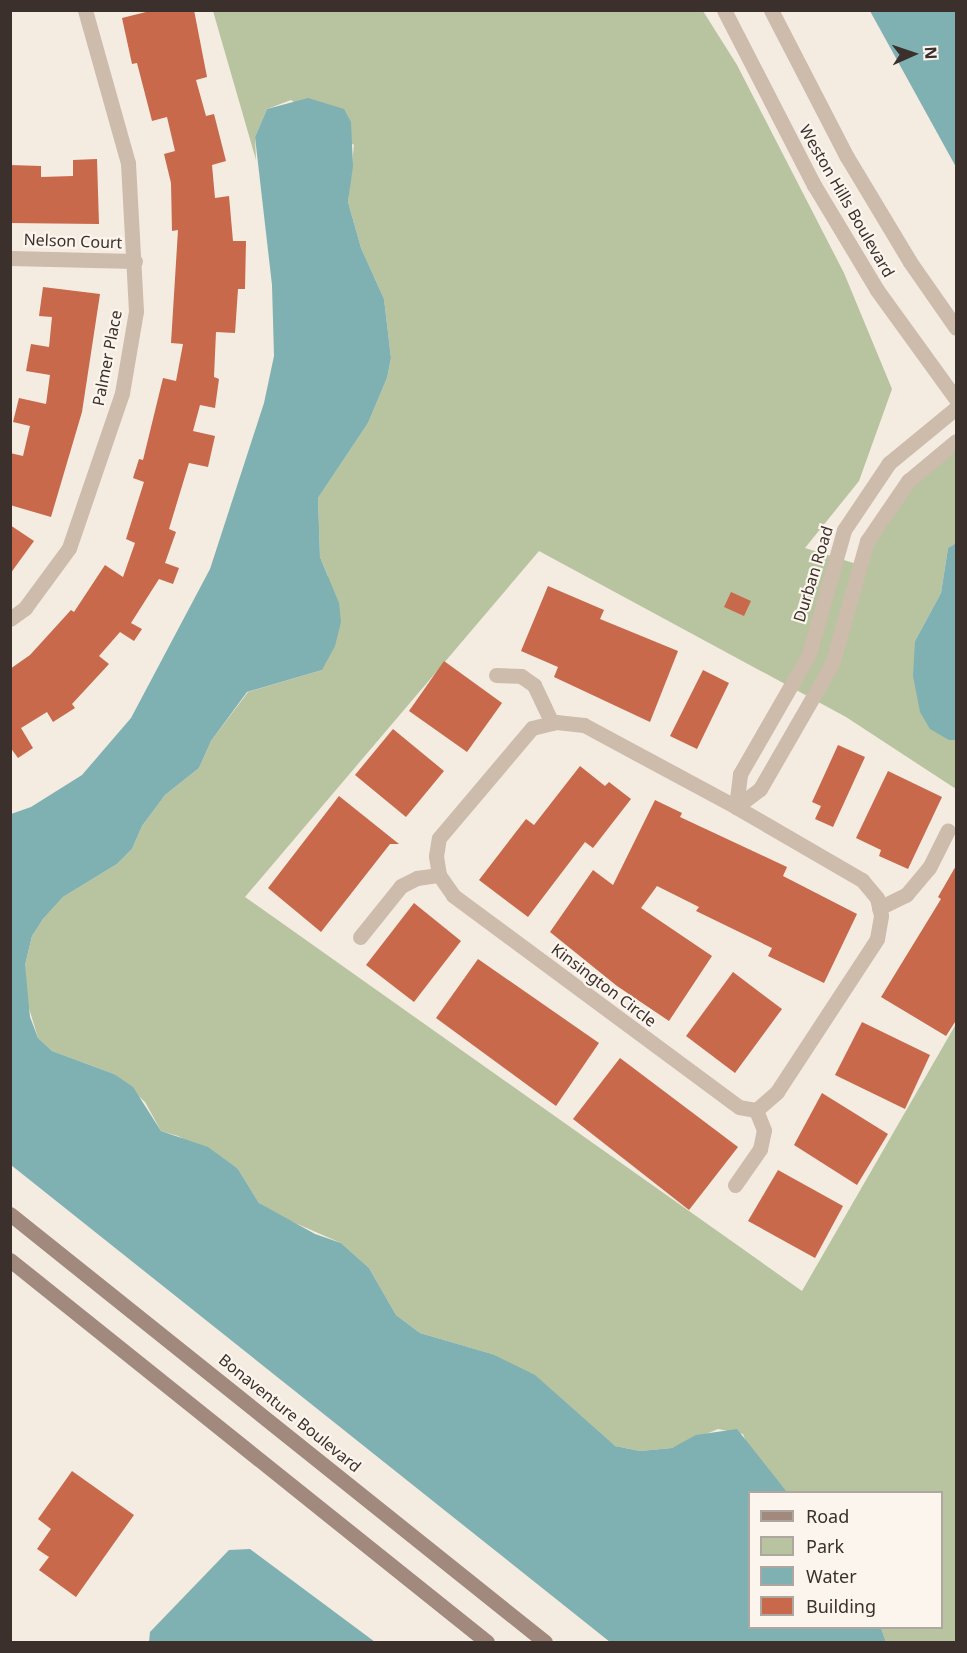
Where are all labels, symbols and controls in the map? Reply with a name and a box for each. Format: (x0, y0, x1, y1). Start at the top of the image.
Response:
north arrow (883, 24, 943, 84)
text: N (920, 46, 942, 60)
street label: Weston Hills Boulevard (795, 121, 899, 281)
street label: Nelson Court (23, 230, 123, 252)
street label: Palmer Place (88, 309, 126, 407)
street label: Durban Road (789, 524, 837, 624)
street label: Kinsington Circle (548, 939, 660, 1031)
street label: Bonaventure Boulevard (215, 1350, 365, 1476)
legend (748, 1491, 943, 1629)
text: Road (806, 1504, 849, 1528)
text: Park (806, 1534, 844, 1558)
text: Water (806, 1564, 857, 1588)
text: Building (806, 1594, 876, 1618)

